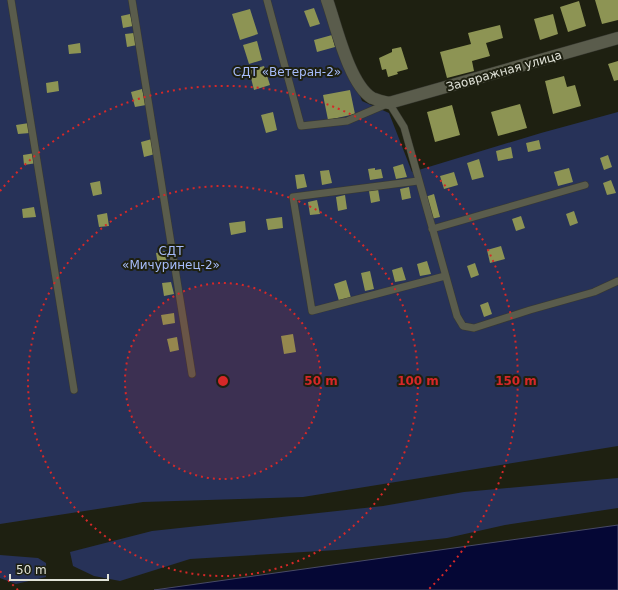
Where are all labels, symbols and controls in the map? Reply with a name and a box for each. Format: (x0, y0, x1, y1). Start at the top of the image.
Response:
street label: Заовражная улица (445, 48, 563, 94)
park label: СДТ «Ветеран-2» (233, 65, 341, 79)
park label: СДТ «Мичуринец-2» (122, 244, 220, 272)
centre of rings (216, 374, 230, 388)
text: 50 m (304, 374, 338, 388)
text: 100 m (397, 374, 439, 388)
text: 150 m (495, 374, 537, 388)
scale bar (10, 556, 108, 582)
text: 50 m (16, 563, 47, 577)

